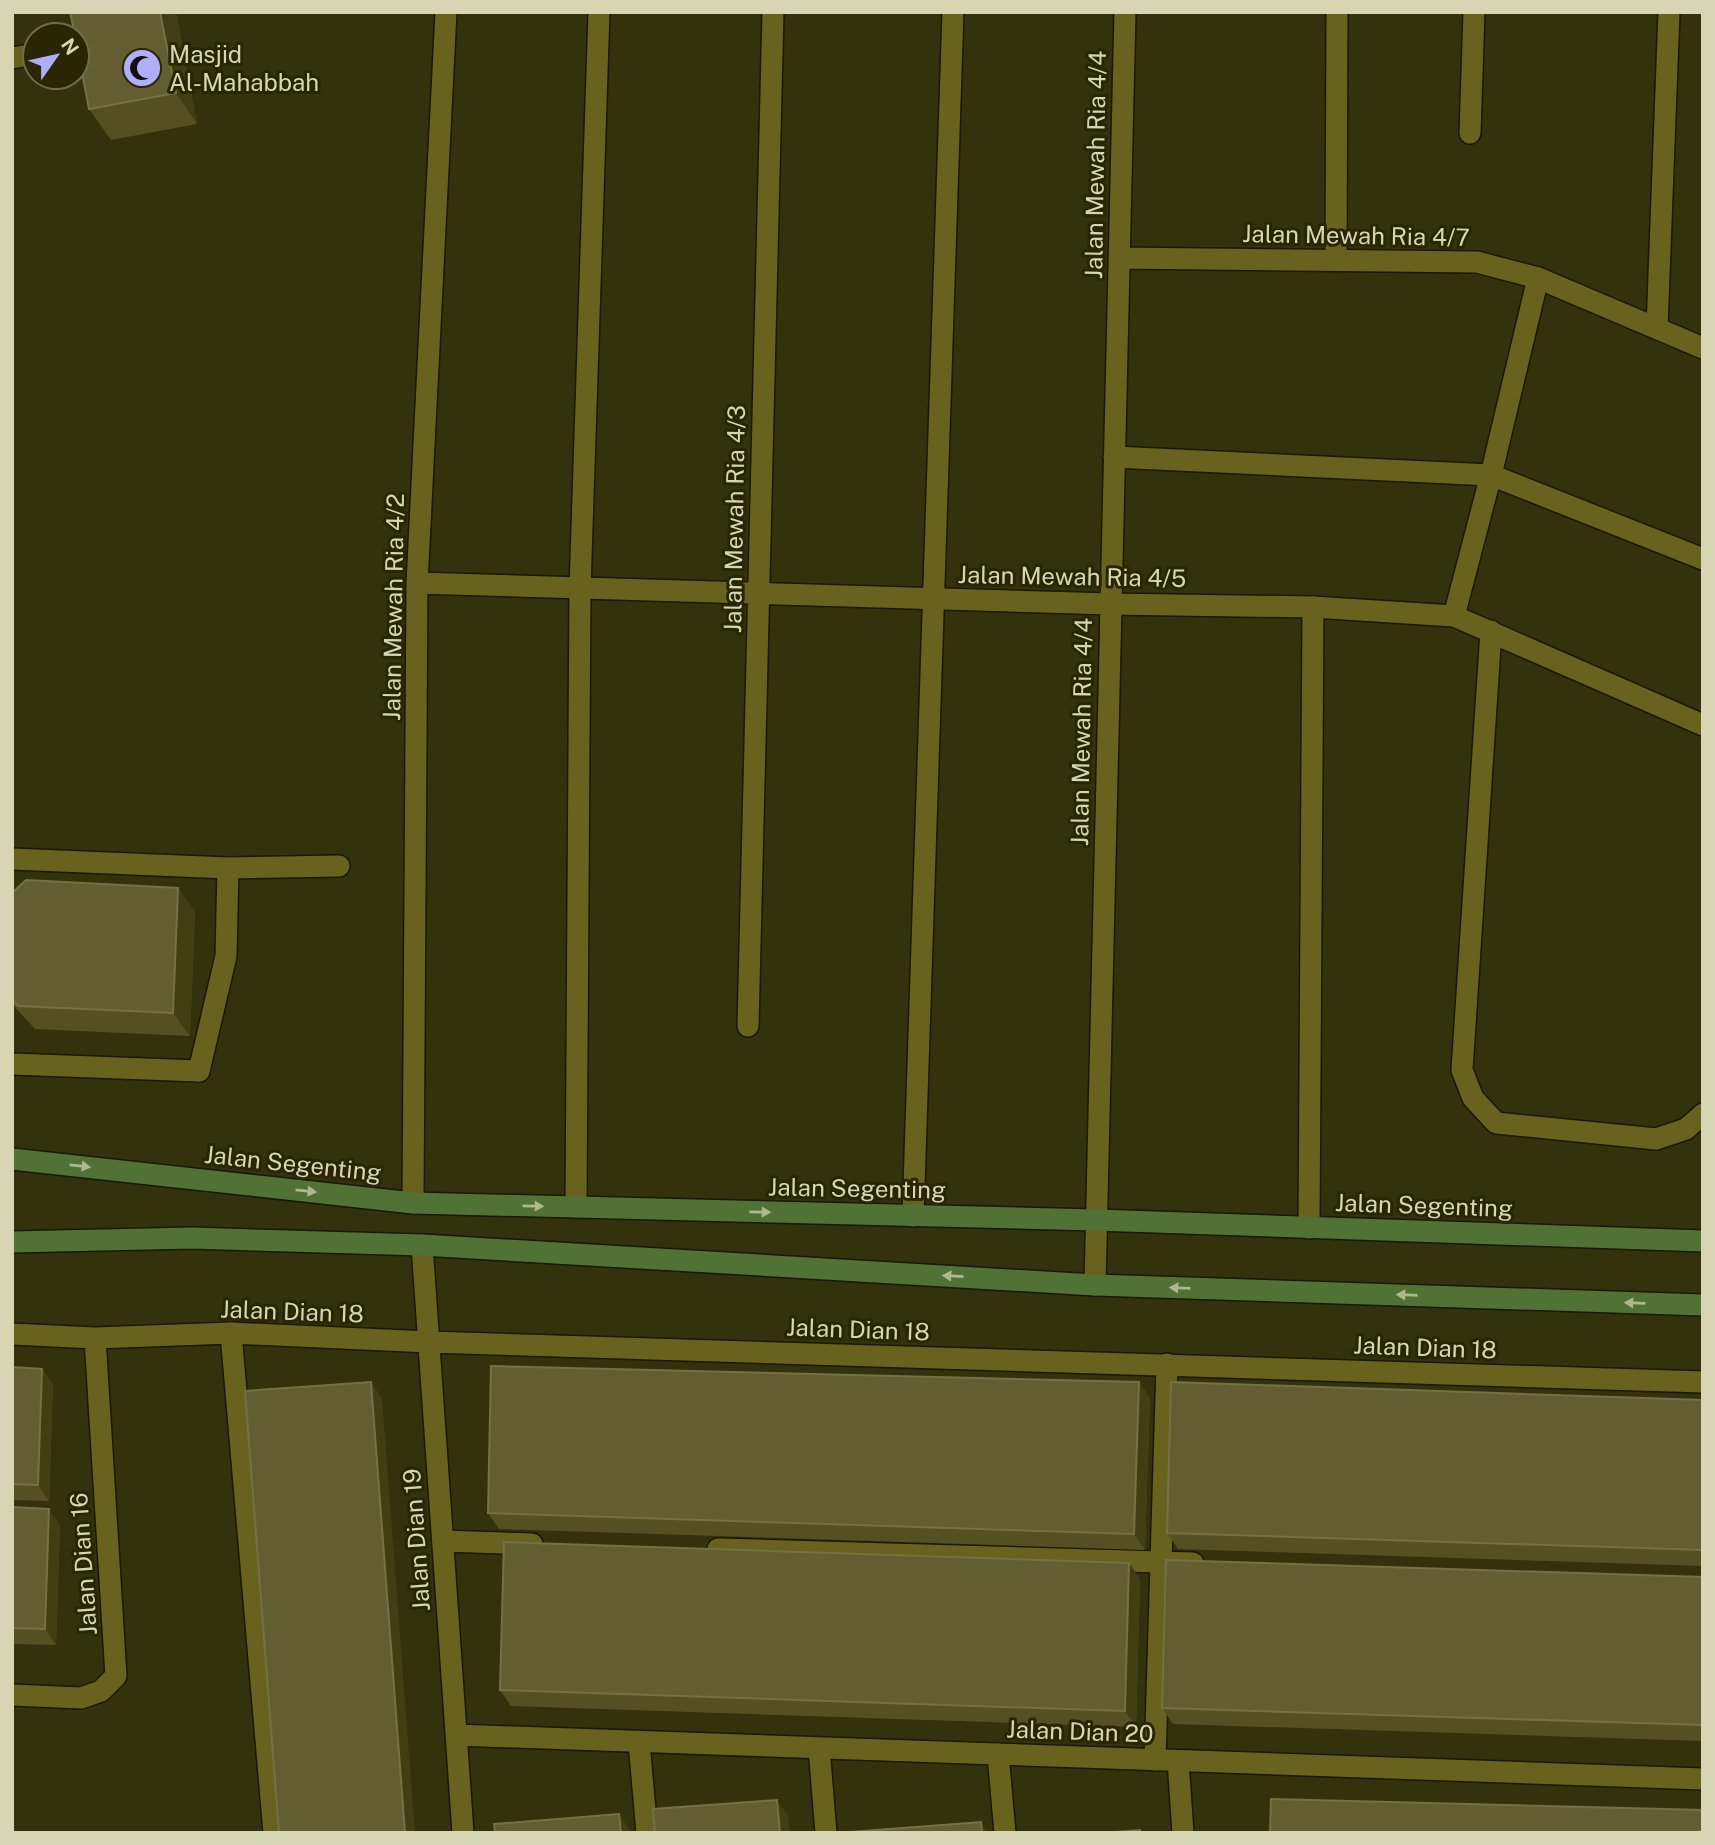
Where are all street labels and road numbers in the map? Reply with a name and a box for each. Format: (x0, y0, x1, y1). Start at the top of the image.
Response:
street label: Jalan Mewah Ria 4/4 (1079, 51, 1111, 279)
street label: Jalan Mewah Ria 4/7 (1242, 219, 1470, 251)
street label: Jalan Mewah Ria 4/3 (718, 405, 750, 633)
street label: Jalan Mewah Ria 4/2 (377, 493, 409, 721)
street label: Jalan Mewah Ria 4/5 (957, 560, 1187, 592)
street label: Jalan Mewah Ria 4/4 (1065, 618, 1097, 846)
street label: Jalan Segenting (203, 1140, 383, 1186)
street label: Jalan Segenting (768, 1172, 946, 1204)
street label: Jalan Segenting (1335, 1188, 1513, 1222)
street label: Jalan Dian 18 (220, 1295, 364, 1327)
street label: Jalan Dian 18 (786, 1313, 930, 1345)
street label: Jalan Dian 18 (1353, 1331, 1497, 1363)
street label: Jalan Dian 19 (397, 1468, 435, 1612)
street label: Jalan Dian 16 (64, 1492, 102, 1636)
street label: Jalan Dian 20 (1006, 1714, 1154, 1748)

